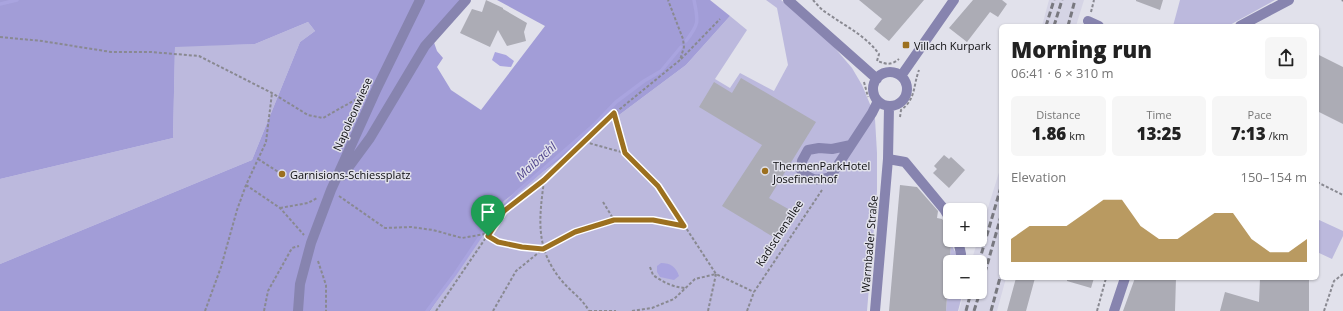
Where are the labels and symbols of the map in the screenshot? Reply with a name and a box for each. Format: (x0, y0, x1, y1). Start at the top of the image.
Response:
place label: Villach Kurpark (914, 38, 991, 53)
marker: Villach Kurpark (901, 40, 911, 50)
street label: Napoleonwiese (329, 75, 375, 153)
water label: Maibachl (512, 138, 561, 184)
place label: ThermenParkHotel Josefinenhof (772, 158, 870, 186)
marker: ThermenParkHotel Josefinenhof (760, 166, 770, 176)
place label: Garnisions-Schiessplatz (290, 167, 410, 182)
marker: Garnisions-Schiessplatz (277, 169, 287, 179)
pin (471, 195, 505, 236)
street label: Warmbader Straße (857, 195, 881, 293)
street label: Kadischenallee (752, 197, 806, 269)

